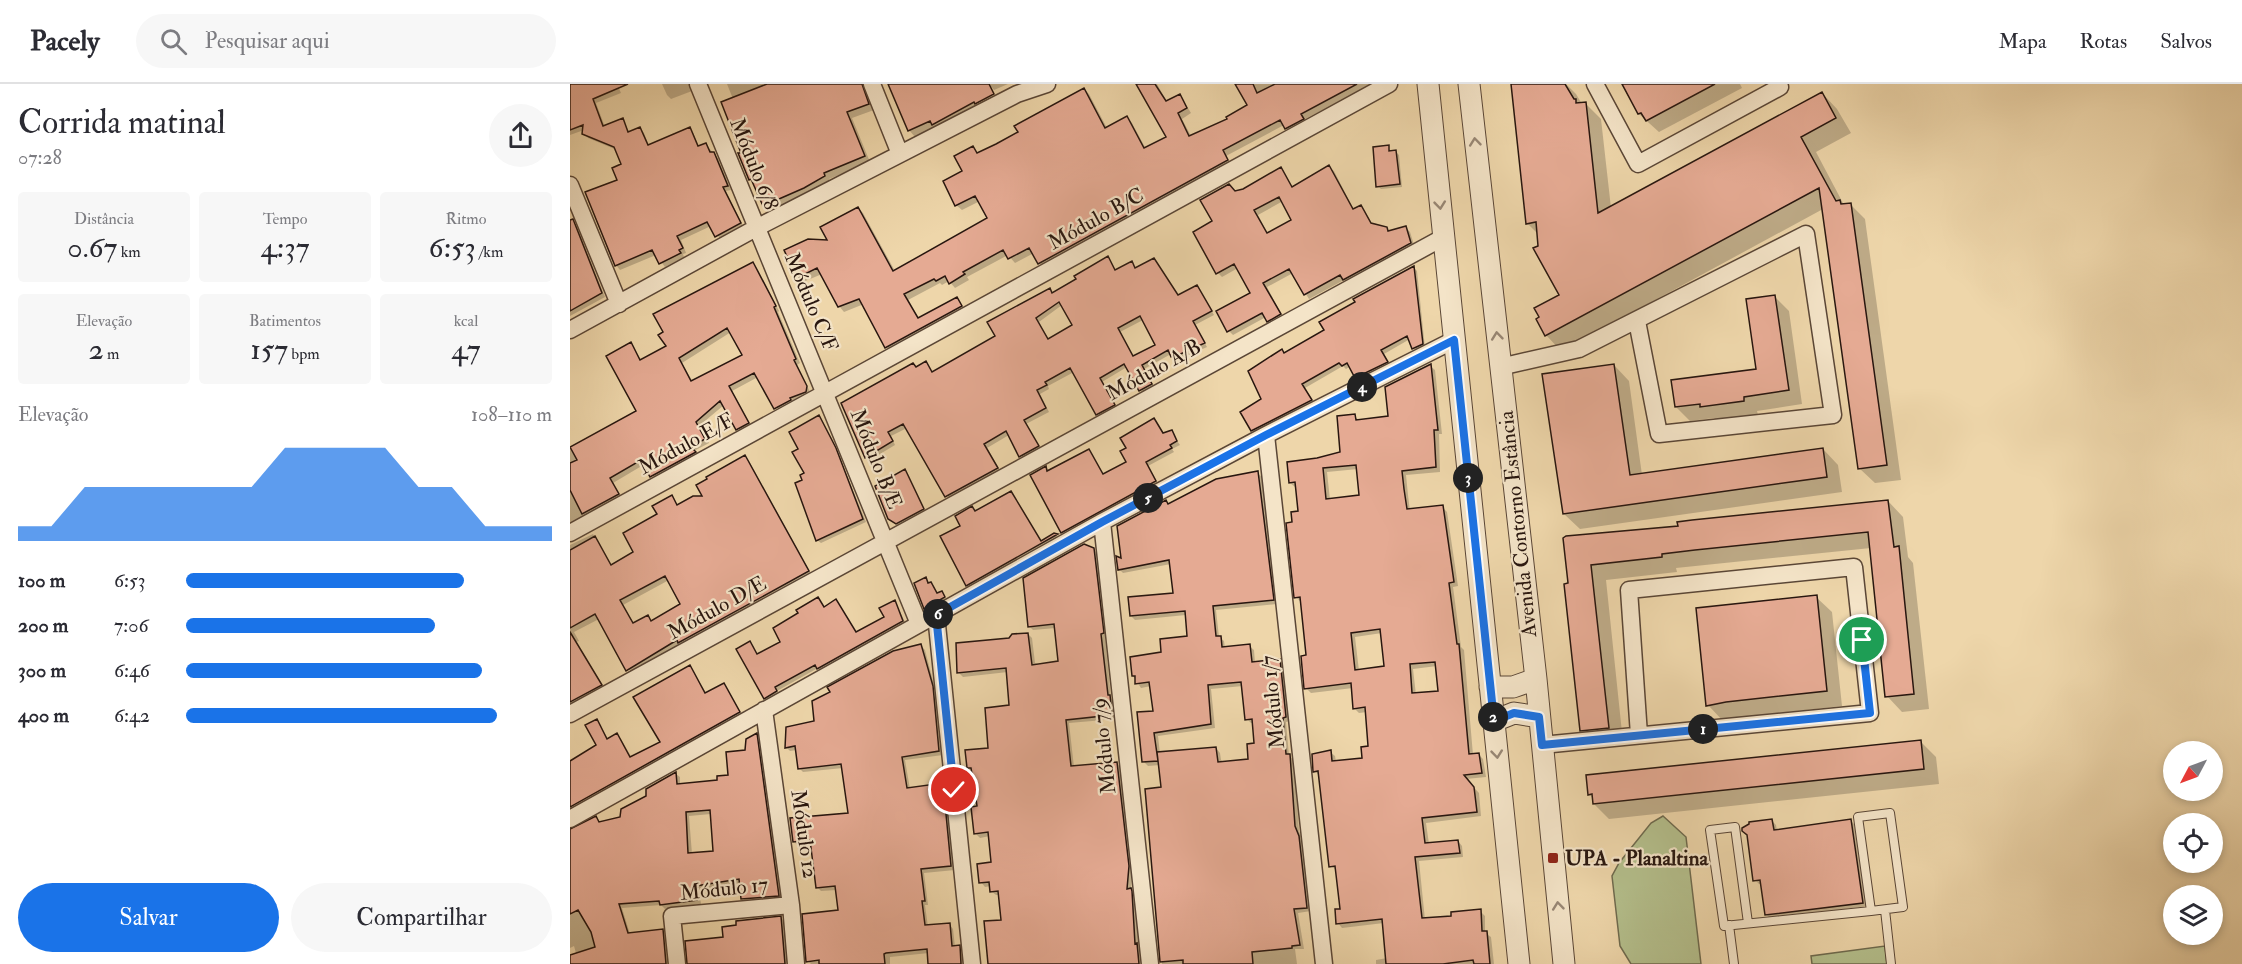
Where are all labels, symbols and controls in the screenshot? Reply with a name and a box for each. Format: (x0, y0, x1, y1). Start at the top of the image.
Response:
search box (136, 14, 556, 68)
text: Pacely (30, 24, 100, 59)
icon: search (157, 25, 190, 58)
text: Pesquisar aqui (205, 27, 330, 55)
text: Mapa (1999, 28, 2047, 55)
text: Rotas (2080, 28, 2127, 55)
text: Salvos (2160, 28, 2212, 55)
text: Corrida matinal (18, 102, 226, 143)
button: share (489, 104, 552, 167)
street label: Módulo 6/8 (723, 114, 785, 214)
one-way arrow (1470, 138, 1482, 147)
text: 07:28 (18, 145, 62, 170)
street label: Módulo B/C (1043, 182, 1149, 256)
one-way arrow (1433, 200, 1446, 209)
text: Distância (74, 209, 134, 229)
text: Tempo (263, 209, 307, 229)
text: Ritmo (446, 209, 486, 229)
text: 0.67 (67, 229, 117, 266)
text: 4:37 (261, 229, 309, 266)
text: 6:53 (429, 229, 476, 266)
text: km (117, 242, 141, 262)
text: /km (476, 242, 503, 262)
street label: Módulo C/F (778, 248, 844, 356)
text: Elevação (76, 311, 132, 331)
text: Batimentos (249, 311, 321, 331)
text: kcal (454, 311, 478, 331)
text: 2 (89, 331, 104, 368)
text: 157 (250, 331, 288, 368)
text: 47 (451, 331, 481, 368)
one-way arrow (1491, 331, 1504, 341)
street label: Módulo A/B (1102, 333, 1206, 407)
text: m (104, 344, 120, 364)
text: bpm (288, 344, 320, 364)
pin: 4 (1347, 372, 1377, 402)
text: 4 (1358, 377, 1366, 397)
text: Elevação (18, 402, 88, 427)
text: 108–110 m (471, 402, 552, 427)
street label: Módulo B/E (844, 405, 908, 513)
street label: Módulo E/F (634, 407, 738, 481)
street label: Avenida Contorno Estância (1493, 409, 1543, 640)
pin: 3 (1453, 463, 1483, 493)
text: 3 (1465, 468, 1471, 488)
pin: 5 (1133, 483, 1163, 513)
text: 5 (1144, 488, 1152, 508)
text: 100 m (18, 568, 65, 593)
text: 6:53 (114, 568, 146, 593)
street label: Módulo D/E (663, 570, 771, 646)
pin: 6 (923, 599, 953, 629)
text: 6 (934, 604, 942, 624)
text: 200 m (18, 613, 68, 638)
text: 7:06 (114, 613, 148, 638)
pin (1836, 614, 1887, 665)
icon: arrive (1845, 623, 1878, 656)
street label: Módulo 1/7 (1255, 654, 1291, 750)
text: 300 m (18, 658, 66, 683)
text: 6:46 (114, 658, 150, 683)
street label: Módulo 7/9 (1086, 697, 1122, 795)
pin: 2 (1478, 702, 1508, 732)
text: 400 m (18, 703, 69, 728)
text: 6:42 (114, 703, 150, 728)
text: 2 (1489, 707, 1497, 727)
pin: 1 (1688, 714, 1718, 744)
text: 1 (1700, 719, 1706, 739)
north arrow (2163, 741, 2223, 801)
map controls (2163, 741, 2223, 945)
one-way arrow (1490, 749, 1503, 758)
pin (928, 764, 979, 815)
icon: check (937, 773, 970, 806)
street label: Módulo 12 (784, 788, 824, 880)
button: locate (2163, 813, 2223, 873)
place label: UPA - Planaltina (1565, 845, 1710, 872)
marker: UPA - Planaltina (1546, 851, 1560, 865)
street label: Módulo 17 (679, 871, 770, 907)
button: Salvar (18, 883, 279, 952)
button: Compartilhar (291, 883, 552, 952)
button: layers (2163, 885, 2223, 945)
one-way arrow (1552, 901, 1565, 910)

